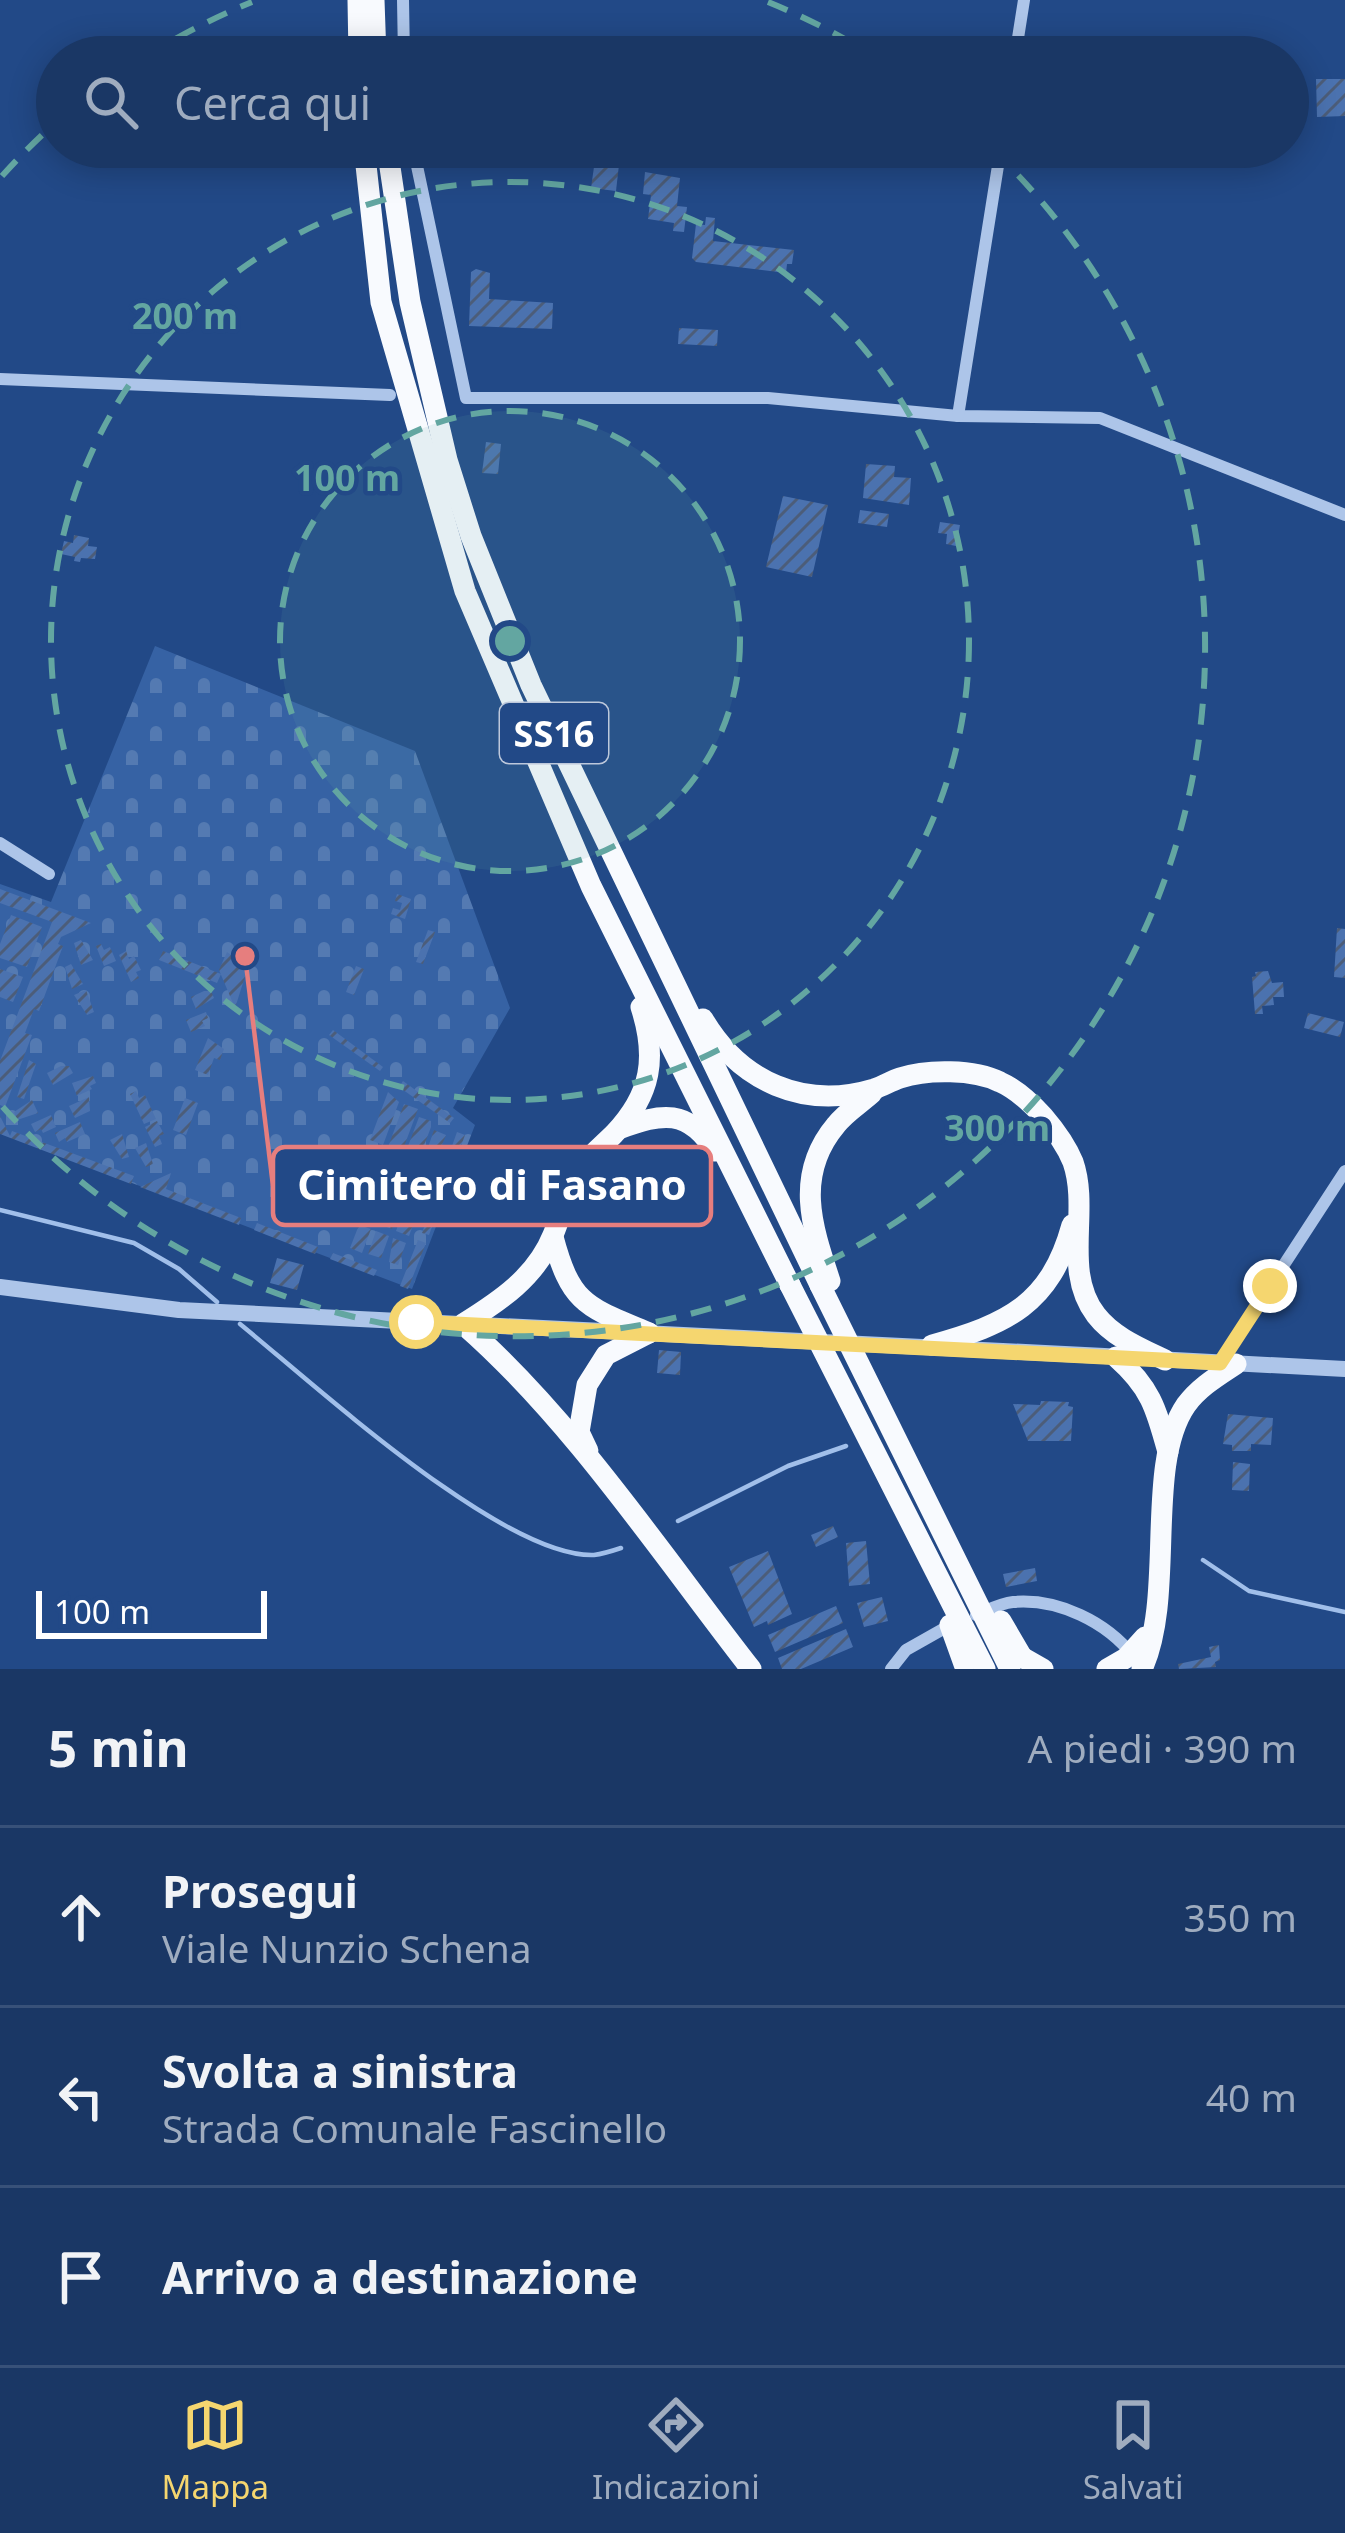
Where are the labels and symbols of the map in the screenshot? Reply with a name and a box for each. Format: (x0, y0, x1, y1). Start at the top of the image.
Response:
text: 200 m (132, 291, 238, 340)
text: 100 m (294, 453, 400, 502)
centre of rings (489, 620, 531, 662)
road number: SS16 (500, 703, 608, 763)
text: 300 m (944, 1103, 1050, 1152)
callout: Cimitero di Fasano (273, 1147, 711, 1225)
text: Cimitero di Fasano (297, 1155, 687, 1212)
route end (1243, 1259, 1297, 1313)
route start (389, 1295, 443, 1349)
scale bar (36, 1585, 267, 1638)

